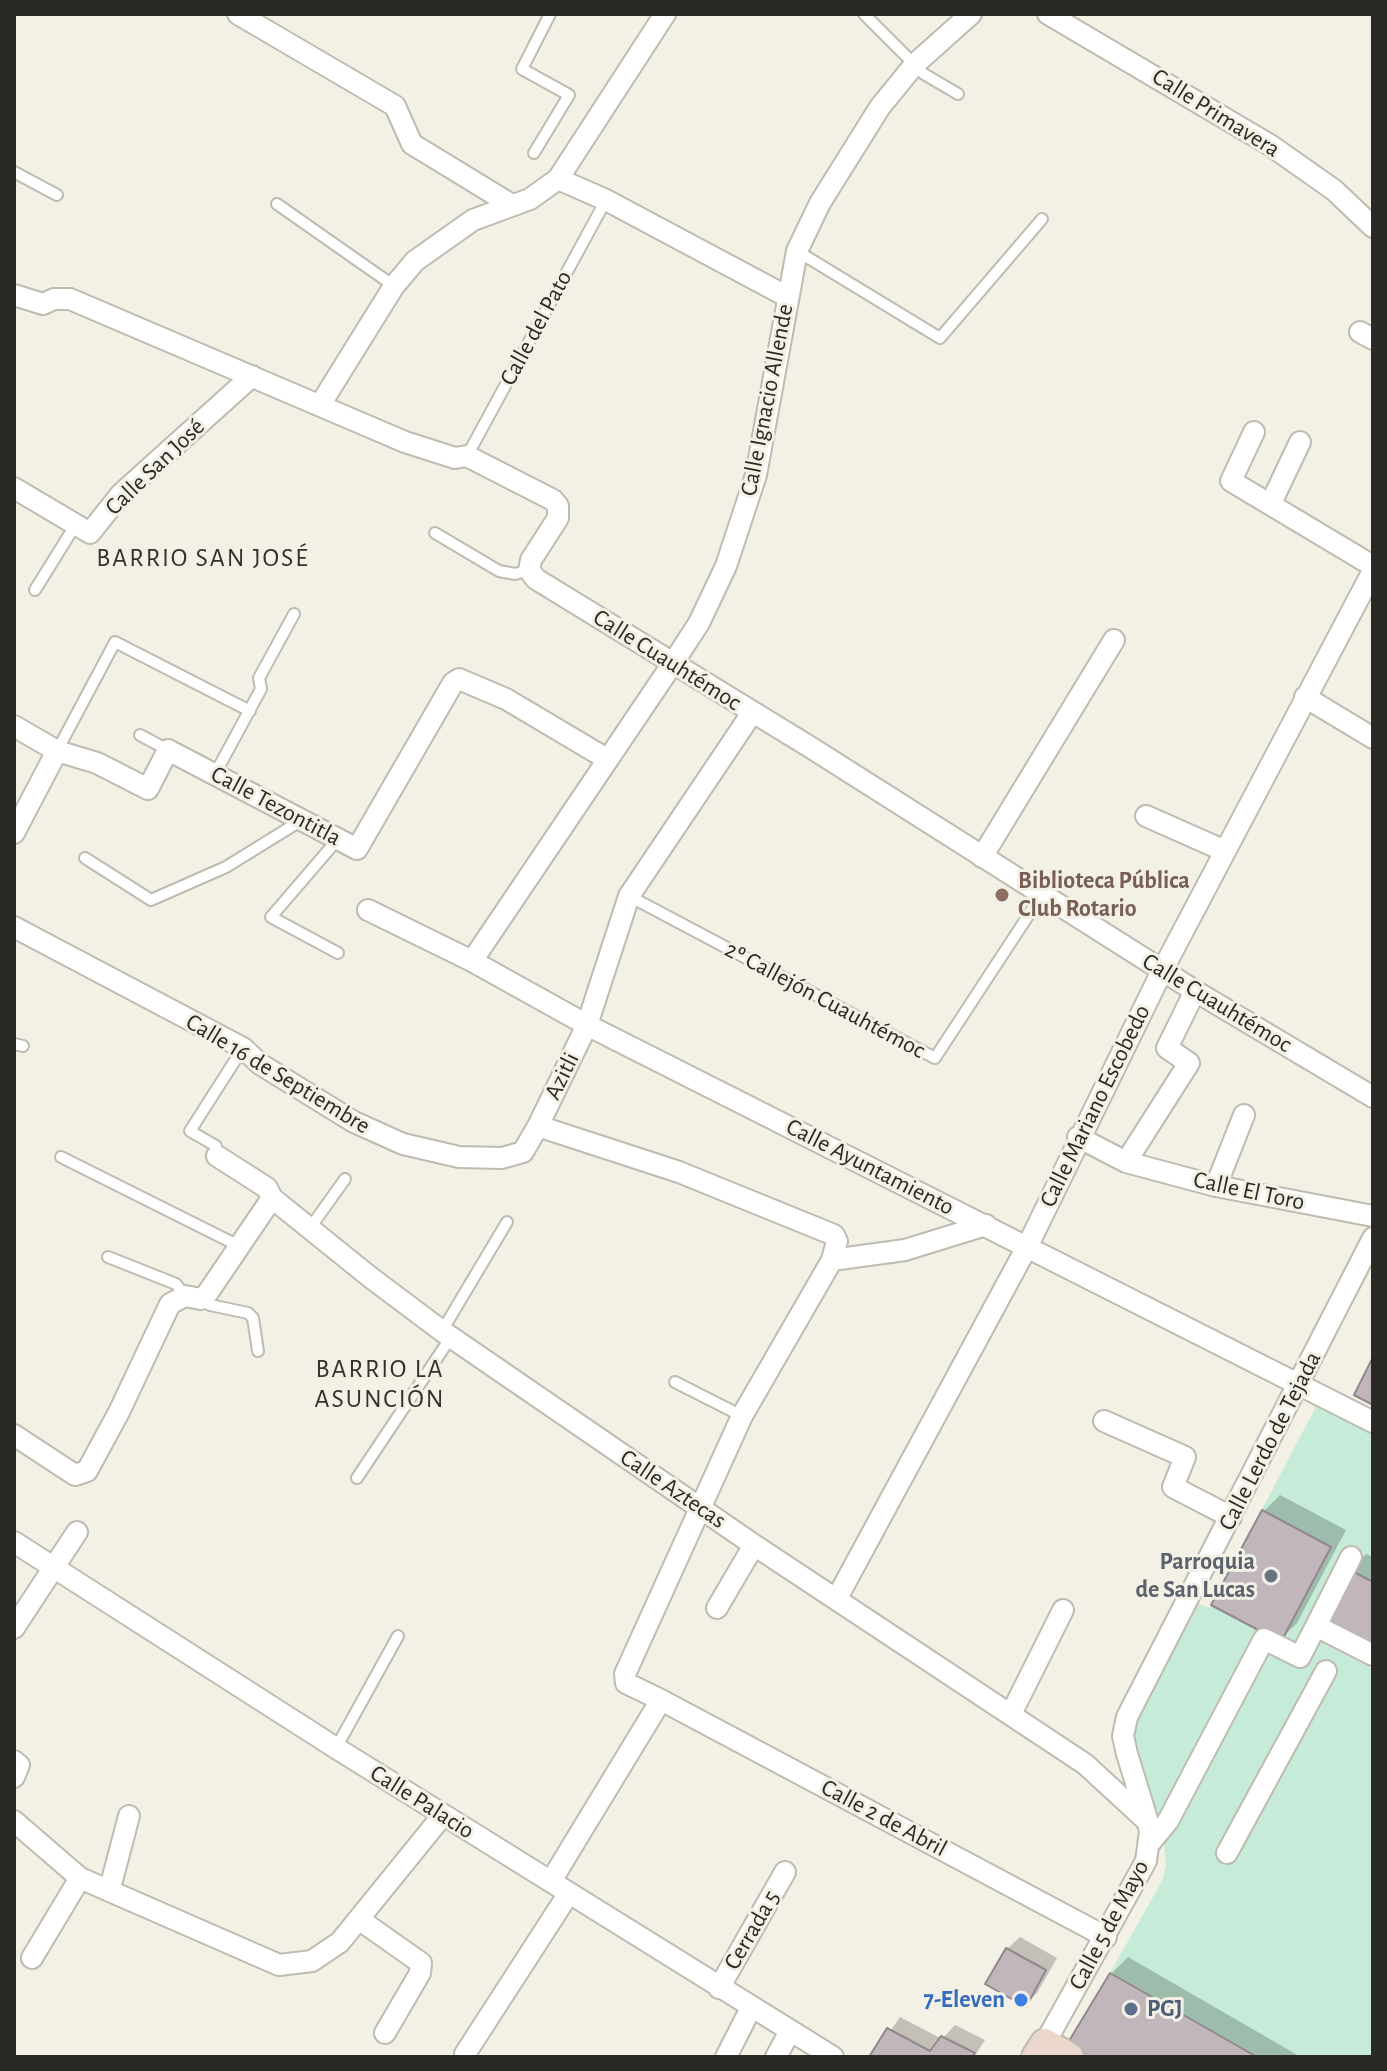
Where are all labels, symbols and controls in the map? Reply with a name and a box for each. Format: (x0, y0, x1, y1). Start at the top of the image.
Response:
street label: Calle Primavera (1147, 62, 1285, 164)
street label: Calle del Pato (494, 266, 578, 390)
street label: Calle Ignacio Allende (734, 302, 800, 498)
street label: Calle San José (99, 412, 211, 522)
district label: BARRIO SAN JOSÉ (96, 542, 310, 574)
street label: Calle Cuauhtémoc (588, 603, 746, 717)
street label: Calle Tezontitla (206, 760, 346, 852)
place label: Biblioteca Pública Club Rotario (1018, 867, 1190, 923)
marker: Biblioteca Pública Club Rotario (993, 886, 1011, 904)
street label: 2º Callejón Cuauhtémoc (720, 935, 930, 1065)
street label: Calle Cuauhtémoc (1137, 947, 1297, 1059)
street label: Calle Mariano Escobedo (1033, 1000, 1157, 1212)
street label: Calle 16 de Septiembre (181, 1008, 375, 1140)
street label: Azitli (538, 1048, 586, 1104)
street label: Calle Ayuntamiento (781, 1112, 959, 1222)
street label: Calle El Toro (1191, 1165, 1307, 1217)
street label: Calle Lerdo de Tejada (1213, 1347, 1327, 1535)
district label: BARRIO LA ASUNCIÓN (314, 1353, 446, 1414)
street label: Calle Aztecas (615, 1443, 731, 1535)
place label: Parroquia de San Lucas (1135, 1548, 1255, 1604)
marker: Parroquia de San Lucas (1262, 1567, 1280, 1585)
street label: Calle Palacio (365, 1759, 479, 1845)
street label: Calle 2 de Abril (816, 1773, 952, 1863)
street label: Calle 5 de Mayo (1063, 1855, 1155, 1995)
street label: Cerrada 5 (718, 1885, 786, 1975)
place label: 7-Eleven (924, 1986, 1005, 2014)
marker: 7-Eleven (1012, 1991, 1030, 2009)
place label: PGJ (1147, 1995, 1183, 2023)
marker: PGJ (1122, 2000, 1140, 2018)

